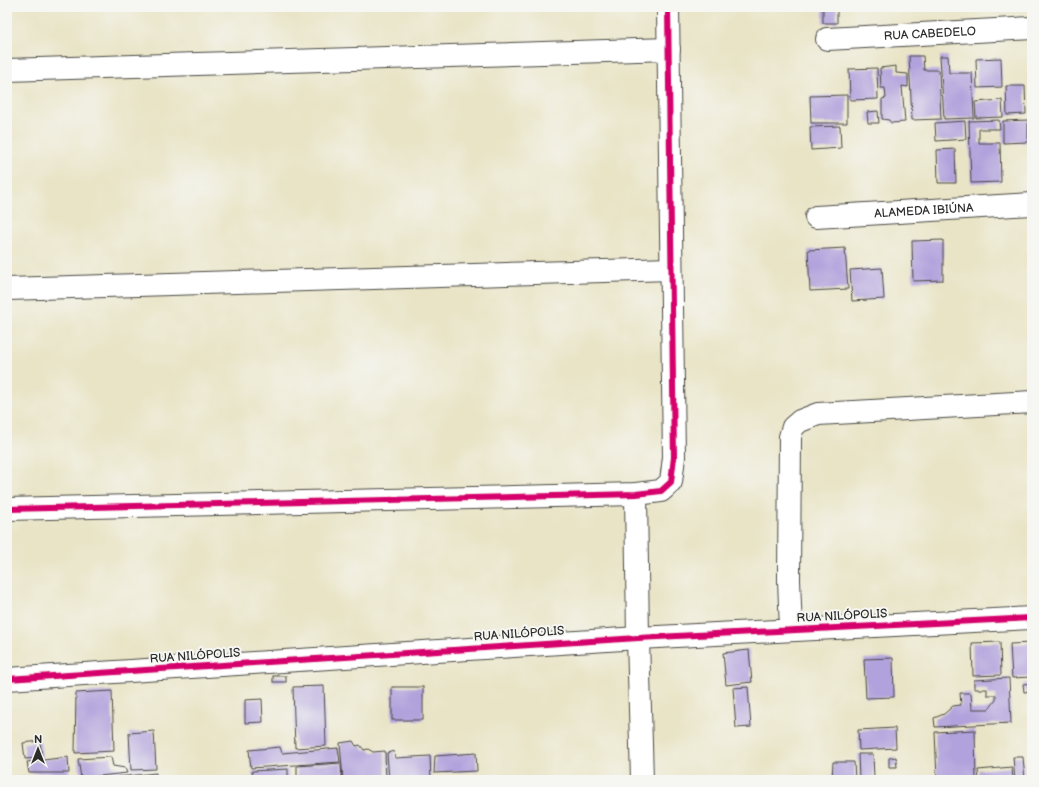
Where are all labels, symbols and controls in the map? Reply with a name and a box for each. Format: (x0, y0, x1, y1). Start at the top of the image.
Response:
street label: RUA CABEDELO (883, 24, 976, 43)
street label: ALAMEDA IBIÚNA (874, 199, 975, 221)
street label: RUA NILÓPOLIS (796, 604, 888, 626)
street label: RUA NILÓPOLIS (473, 621, 565, 645)
street label: RUA NILÓPOLIS (149, 643, 241, 667)
north arrow (18, 729, 58, 769)
text: N (34, 733, 42, 746)

